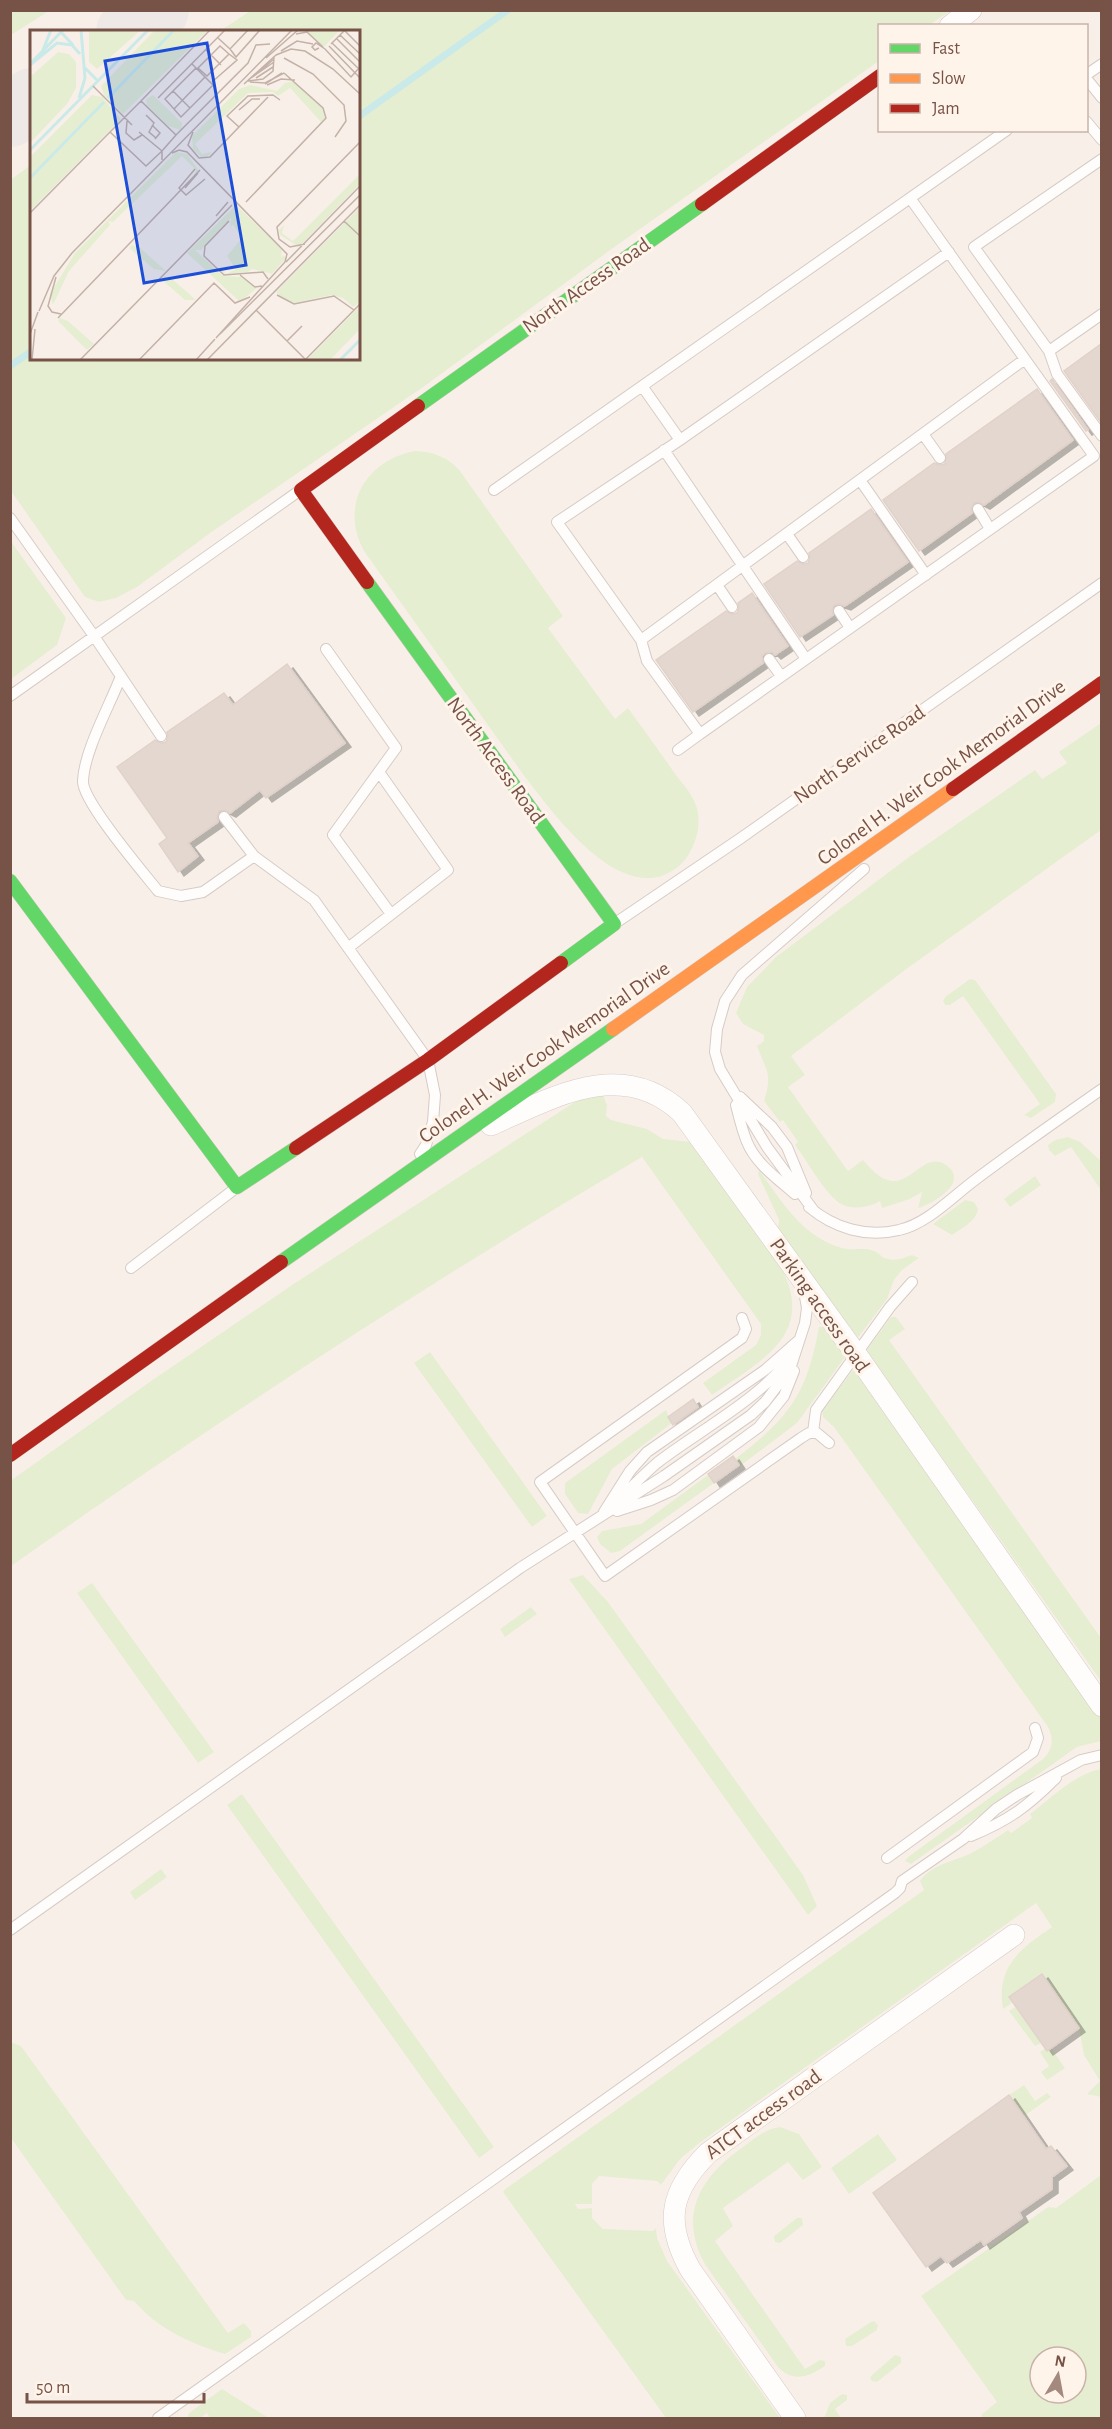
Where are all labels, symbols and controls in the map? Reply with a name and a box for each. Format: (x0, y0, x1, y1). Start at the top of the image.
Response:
legend (878, 24, 1088, 132)
inset map (30, 30, 360, 360)
text: Fast (932, 40, 960, 58)
text: Slow (932, 70, 965, 88)
text: Jam (932, 100, 960, 118)
street label: North Access Road (519, 234, 654, 337)
street label: Colonel H. Weir Cook Memorial Drive (813, 675, 1069, 869)
street label: North Access Road (443, 693, 548, 827)
street label: North Service Road (790, 701, 929, 807)
street label: Colonel H. Weir Cook Memorial Drive (415, 958, 674, 1147)
street label: Parking access road (766, 1235, 874, 1376)
street label: ATCT access road (702, 2065, 825, 2163)
north arrow (1028, 2345, 1088, 2405)
text: N (1054, 2352, 1067, 2370)
scale bar (27, 2366, 204, 2404)
text: 50 m (36, 2379, 70, 2397)

